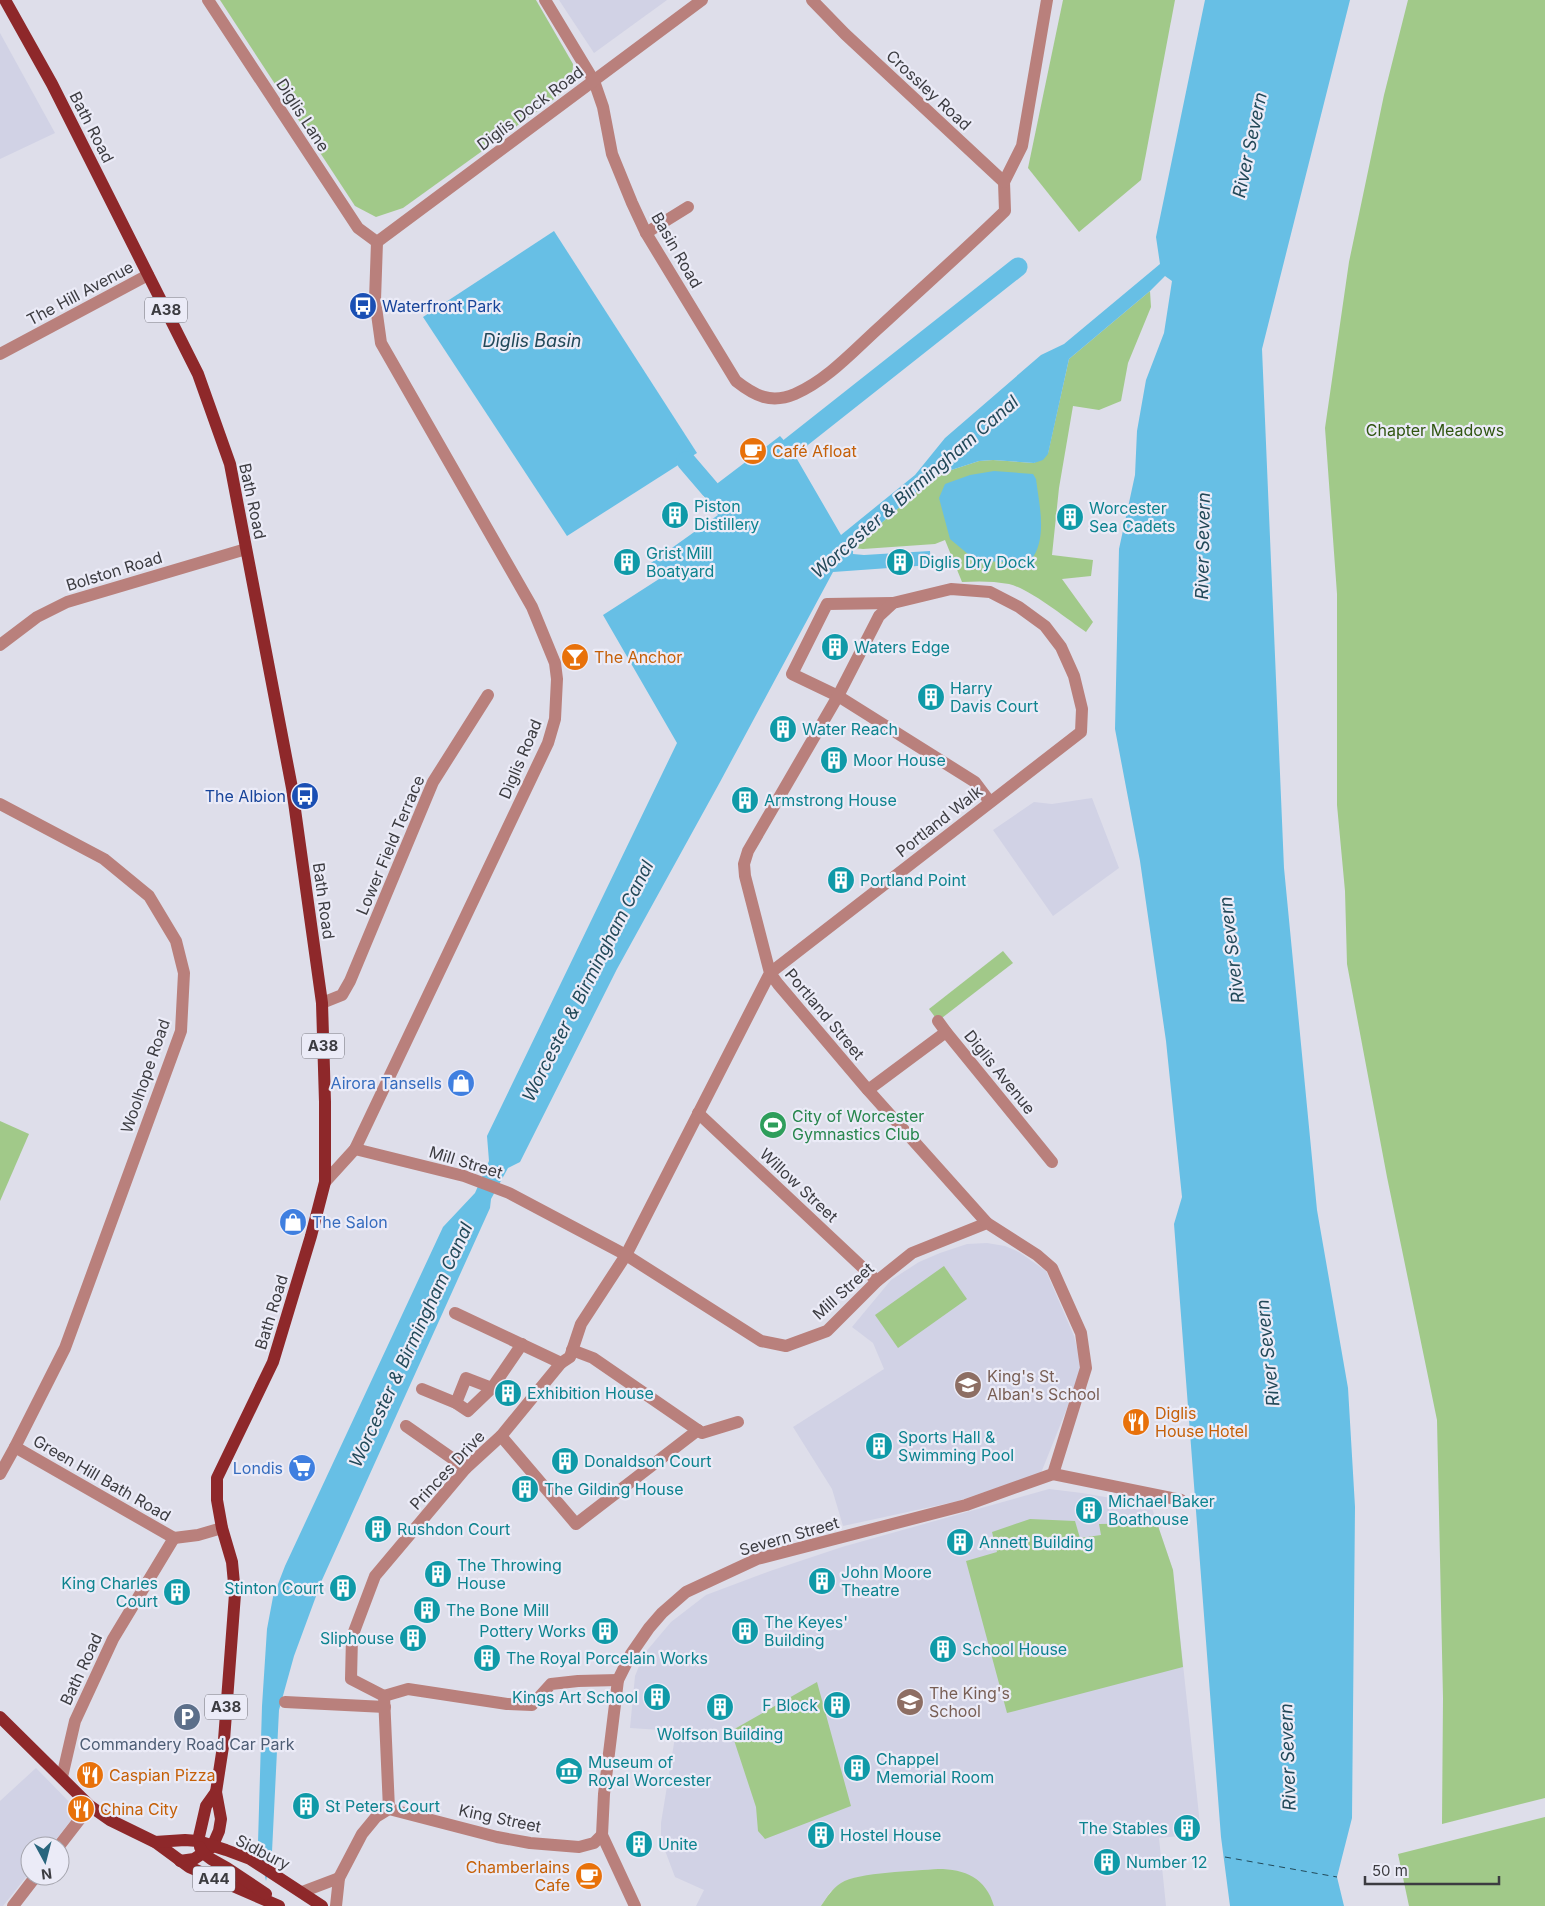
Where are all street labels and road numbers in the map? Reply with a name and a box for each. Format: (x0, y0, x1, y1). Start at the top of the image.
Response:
street label: Crossley Road (882, 46, 976, 134)
street label: Diglis Dock Road (473, 61, 587, 155)
street label: Diglis Lane (272, 75, 334, 155)
street label: Bath Road (66, 88, 118, 166)
street label: Basin Road (647, 208, 707, 292)
street label: The Hill Avenue (23, 257, 137, 329)
road number: A38 (145, 298, 187, 322)
street label: Bath Road (235, 461, 271, 541)
street label: Bolston Road (63, 547, 165, 595)
street label: Diglis Road (494, 716, 546, 802)
street label: Lower Field Terrace (351, 772, 429, 918)
street label: Portland Walk (892, 781, 986, 861)
street label: Bath Road (309, 861, 339, 941)
street label: Portland Street (781, 964, 869, 1064)
street label: Woolhope Road (116, 1016, 174, 1136)
street label: Diglis Avenue (960, 1026, 1040, 1118)
road number: A38 (302, 1034, 344, 1058)
street label: Mill Street (427, 1141, 505, 1183)
street label: Willow Street (756, 1144, 842, 1226)
street label: Mill Street (808, 1258, 878, 1324)
street label: Bath Road (250, 1272, 292, 1352)
street label: Princes Drive (405, 1426, 489, 1514)
street label: Green Hill Bath Road (30, 1430, 174, 1526)
street label: Severn Street (737, 1512, 841, 1560)
street label: Bath Road (56, 1630, 106, 1708)
road number: A38 (205, 1694, 247, 1720)
street label: King Street (457, 1800, 543, 1836)
street label: Sidbury (232, 1830, 294, 1874)
road number: A44 (193, 1866, 235, 1892)

